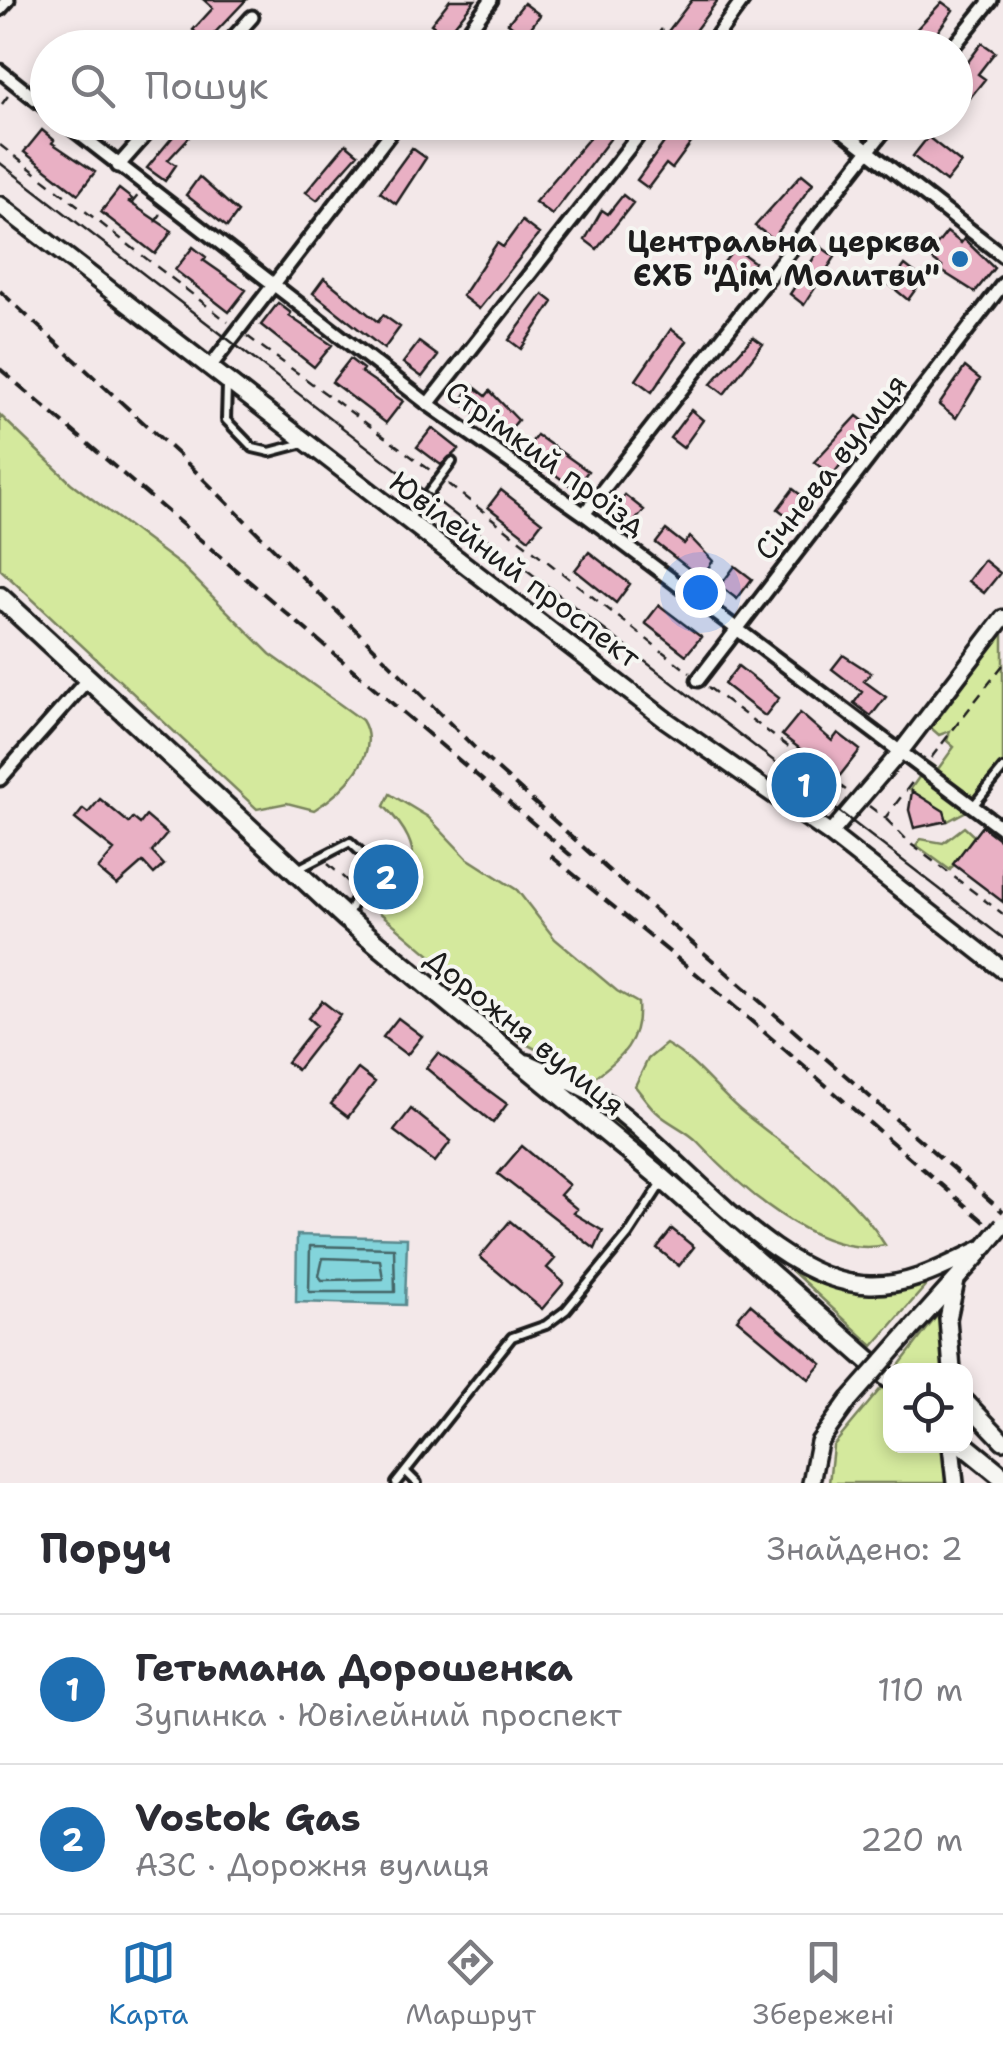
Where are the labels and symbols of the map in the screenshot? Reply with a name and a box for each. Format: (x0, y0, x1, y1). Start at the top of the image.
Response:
place label: Центральна церква ЄХБ "Дім Молитви" (627, 221, 940, 296)
marker: Центральна церква ЄХБ "Дім Молитви" (949, 248, 971, 270)
street label: Січнева вулиця (745, 365, 916, 568)
street label: Стрімкий проїзд (438, 371, 655, 544)
street label: Ювілейний проспект (382, 462, 650, 678)
your location (675, 567, 726, 618)
pin: 1 (772, 748, 836, 822)
pin: 2 (354, 840, 418, 914)
street label: Дорожня вулиця (417, 938, 634, 1125)

